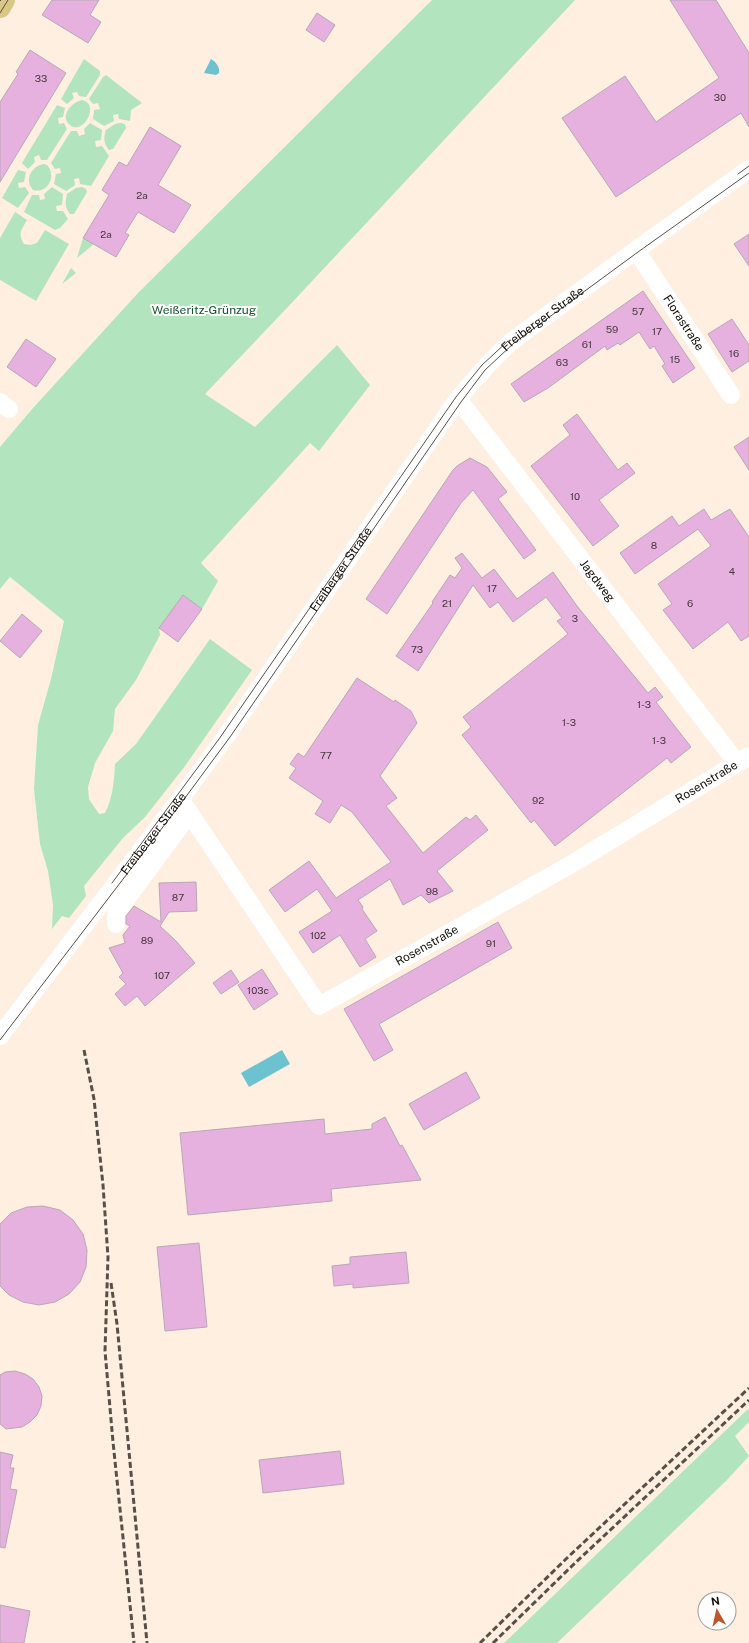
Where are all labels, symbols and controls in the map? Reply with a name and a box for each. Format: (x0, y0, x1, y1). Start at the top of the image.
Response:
house number: 33 (35, 72, 47, 84)
house number: 30 (714, 91, 726, 103)
house number: 2a (136, 189, 148, 201)
house number: 2a (100, 228, 112, 240)
street label: Freiberger Straße (499, 283, 587, 354)
street label: Florastraße (660, 292, 707, 354)
park label: Weißeritz-Grünzug (152, 303, 256, 317)
house number: 57 (632, 305, 644, 317)
house number: 59 (606, 323, 618, 335)
house number: 17 (652, 325, 662, 337)
house number: 61 (582, 338, 592, 350)
house number: 16 (729, 347, 739, 359)
house number: 15 (670, 353, 680, 365)
house number: 63 (556, 356, 568, 368)
house number: 10 (570, 490, 580, 502)
street label: Freiberger Straße (307, 524, 375, 614)
house number: 8 (651, 539, 657, 551)
street label: Jagdweg (577, 557, 618, 605)
house number: 4 (729, 565, 735, 577)
house number: 17 (487, 582, 497, 594)
house number: 21 (442, 597, 452, 609)
house number: 6 (687, 597, 693, 609)
house number: 3 (572, 612, 578, 624)
house number: 73 (411, 643, 423, 655)
house number: 1-3 (637, 698, 651, 710)
house number: 1-3 (562, 716, 576, 728)
house number: 1-3 (652, 734, 666, 746)
house number: 77 (320, 749, 332, 761)
street label: Rosenstraße (673, 758, 740, 806)
street label: Freiberger Straße (118, 790, 189, 878)
house number: 92 (532, 794, 544, 806)
house number: 98 (426, 885, 438, 897)
house number: 87 (172, 891, 184, 903)
street label: Rosenstraße (393, 922, 461, 969)
house number: 102 (310, 929, 326, 941)
house number: 89 (141, 934, 153, 946)
house number: 91 (486, 937, 496, 949)
house number: 107 (154, 969, 170, 981)
house number: 103c (247, 984, 269, 996)
north arrow (697, 1591, 737, 1631)
text: N (710, 1595, 721, 1608)

